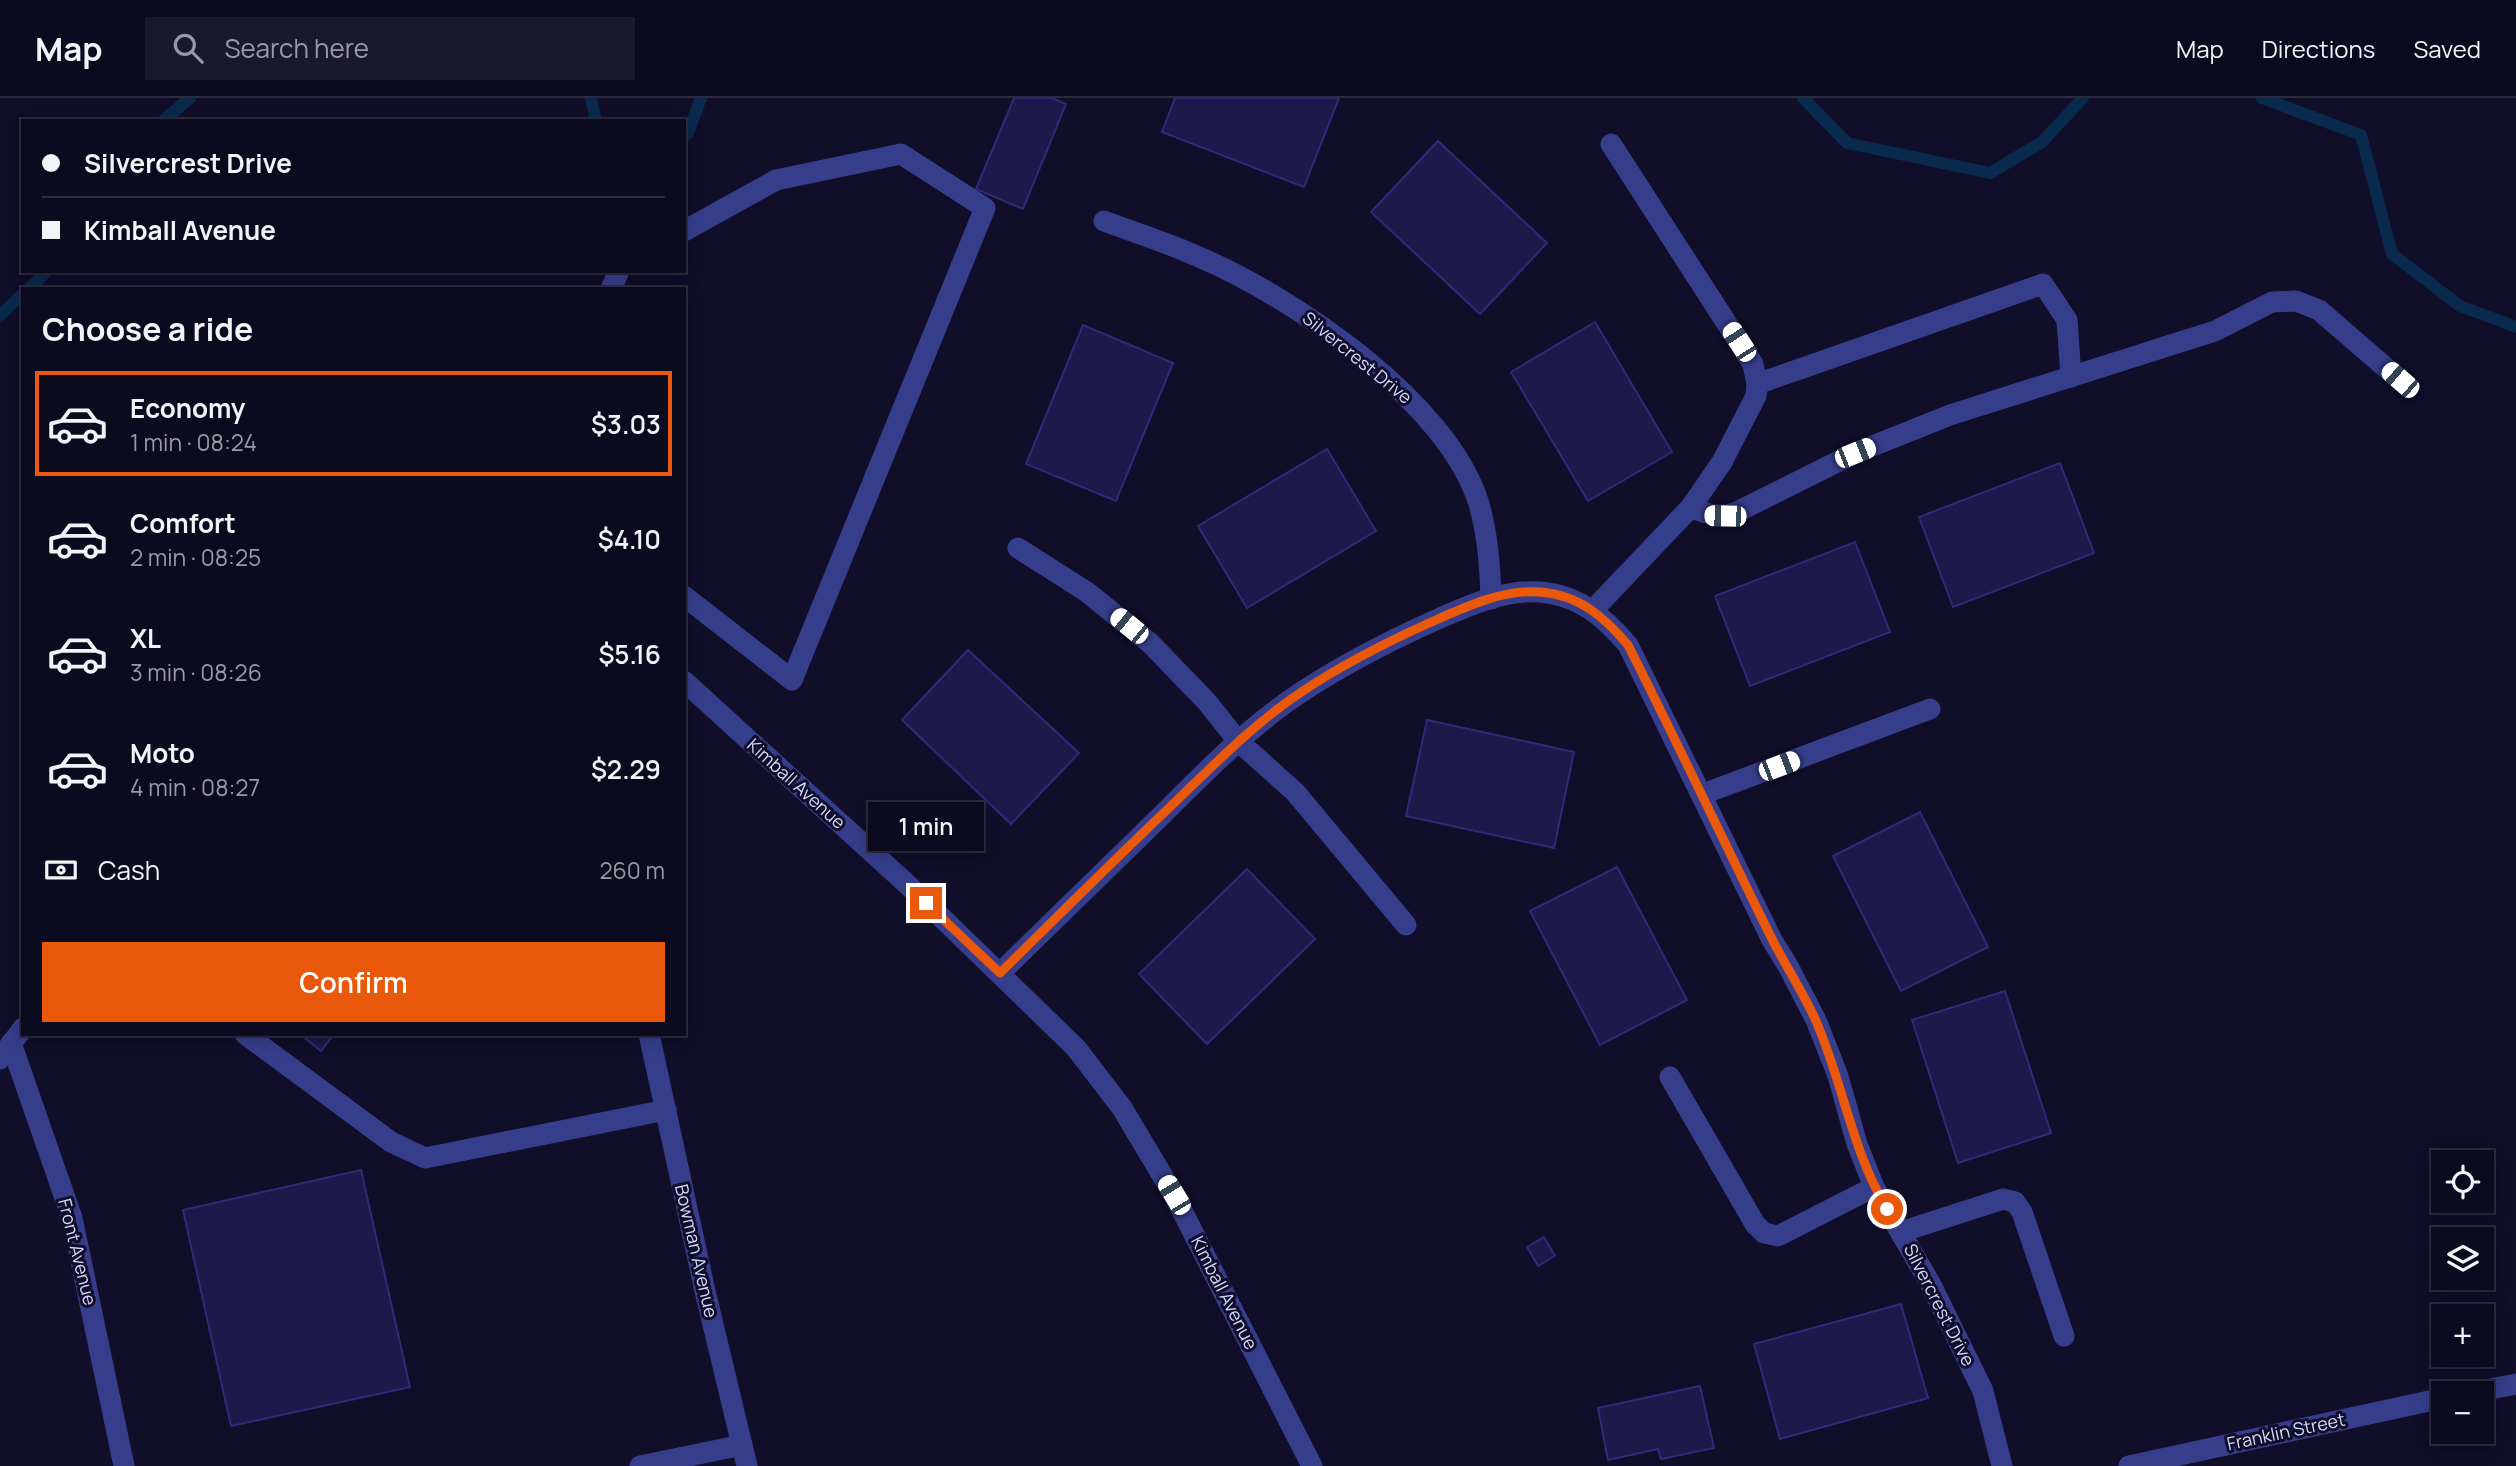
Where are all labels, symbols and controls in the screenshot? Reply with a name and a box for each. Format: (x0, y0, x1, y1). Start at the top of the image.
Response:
search box (145, 17, 635, 80)
text: Map (35, 26, 103, 71)
icon: search (169, 29, 207, 67)
text: Search here (225, 30, 369, 66)
text: Map (2176, 32, 2224, 65)
text: Directions (2262, 32, 2375, 65)
text: Saved (2413, 32, 2481, 65)
text: Silvercrest Drive (84, 145, 292, 181)
text: Kimball Avenue (84, 212, 276, 248)
street label: Silvercrest Drive (1298, 306, 1417, 409)
text: Choose a ride (42, 307, 253, 351)
car (1719, 319, 1760, 365)
car (2378, 358, 2423, 402)
text: Economy (130, 390, 245, 426)
icon: car (46, 392, 109, 455)
text: $3.03 (591, 406, 661, 442)
text: 1 min · 08:24 (130, 426, 257, 458)
car (1832, 435, 1879, 471)
text: Comfort (130, 505, 236, 541)
car (1704, 505, 1747, 527)
icon: car (46, 507, 109, 570)
text: $4.10 (598, 521, 661, 557)
text: 2 min · 08:25 (130, 541, 261, 573)
car (1107, 605, 1152, 647)
text: XL (130, 620, 161, 656)
icon: car (46, 622, 109, 685)
text: $5.16 (598, 636, 661, 672)
text: 3 min · 08:26 (130, 656, 262, 688)
street label: Kimball Avenue (742, 733, 851, 834)
text: Moto (130, 735, 195, 771)
icon: car (46, 737, 109, 800)
car (1756, 749, 1803, 783)
text: $2.29 (591, 751, 661, 787)
text: 4 min · 08:27 (130, 771, 260, 803)
callout: 1 min (868, 802, 984, 850)
text: 1 min (899, 810, 953, 842)
icon: cash (42, 851, 80, 889)
text: Cash (98, 852, 160, 888)
text: 260 m (599, 854, 665, 886)
route end (910, 887, 942, 919)
button: Confirm (42, 942, 665, 1022)
map controls (2431, 1150, 2494, 1444)
button: locate (2431, 1150, 2494, 1213)
car (1155, 1172, 1194, 1218)
street label: Bowman Avenue (670, 1182, 724, 1320)
route start (1871, 1193, 1903, 1225)
street label: Front Avenue (53, 1196, 103, 1308)
button: layers (2431, 1227, 2494, 1290)
street label: Kimball Avenue (1186, 1232, 1264, 1353)
street label: Silvercrest Drive (1899, 1239, 1981, 1370)
button: + (2431, 1304, 2494, 1367)
button: − (2431, 1381, 2494, 1444)
street label: Franklin Street (2224, 1407, 2347, 1455)

